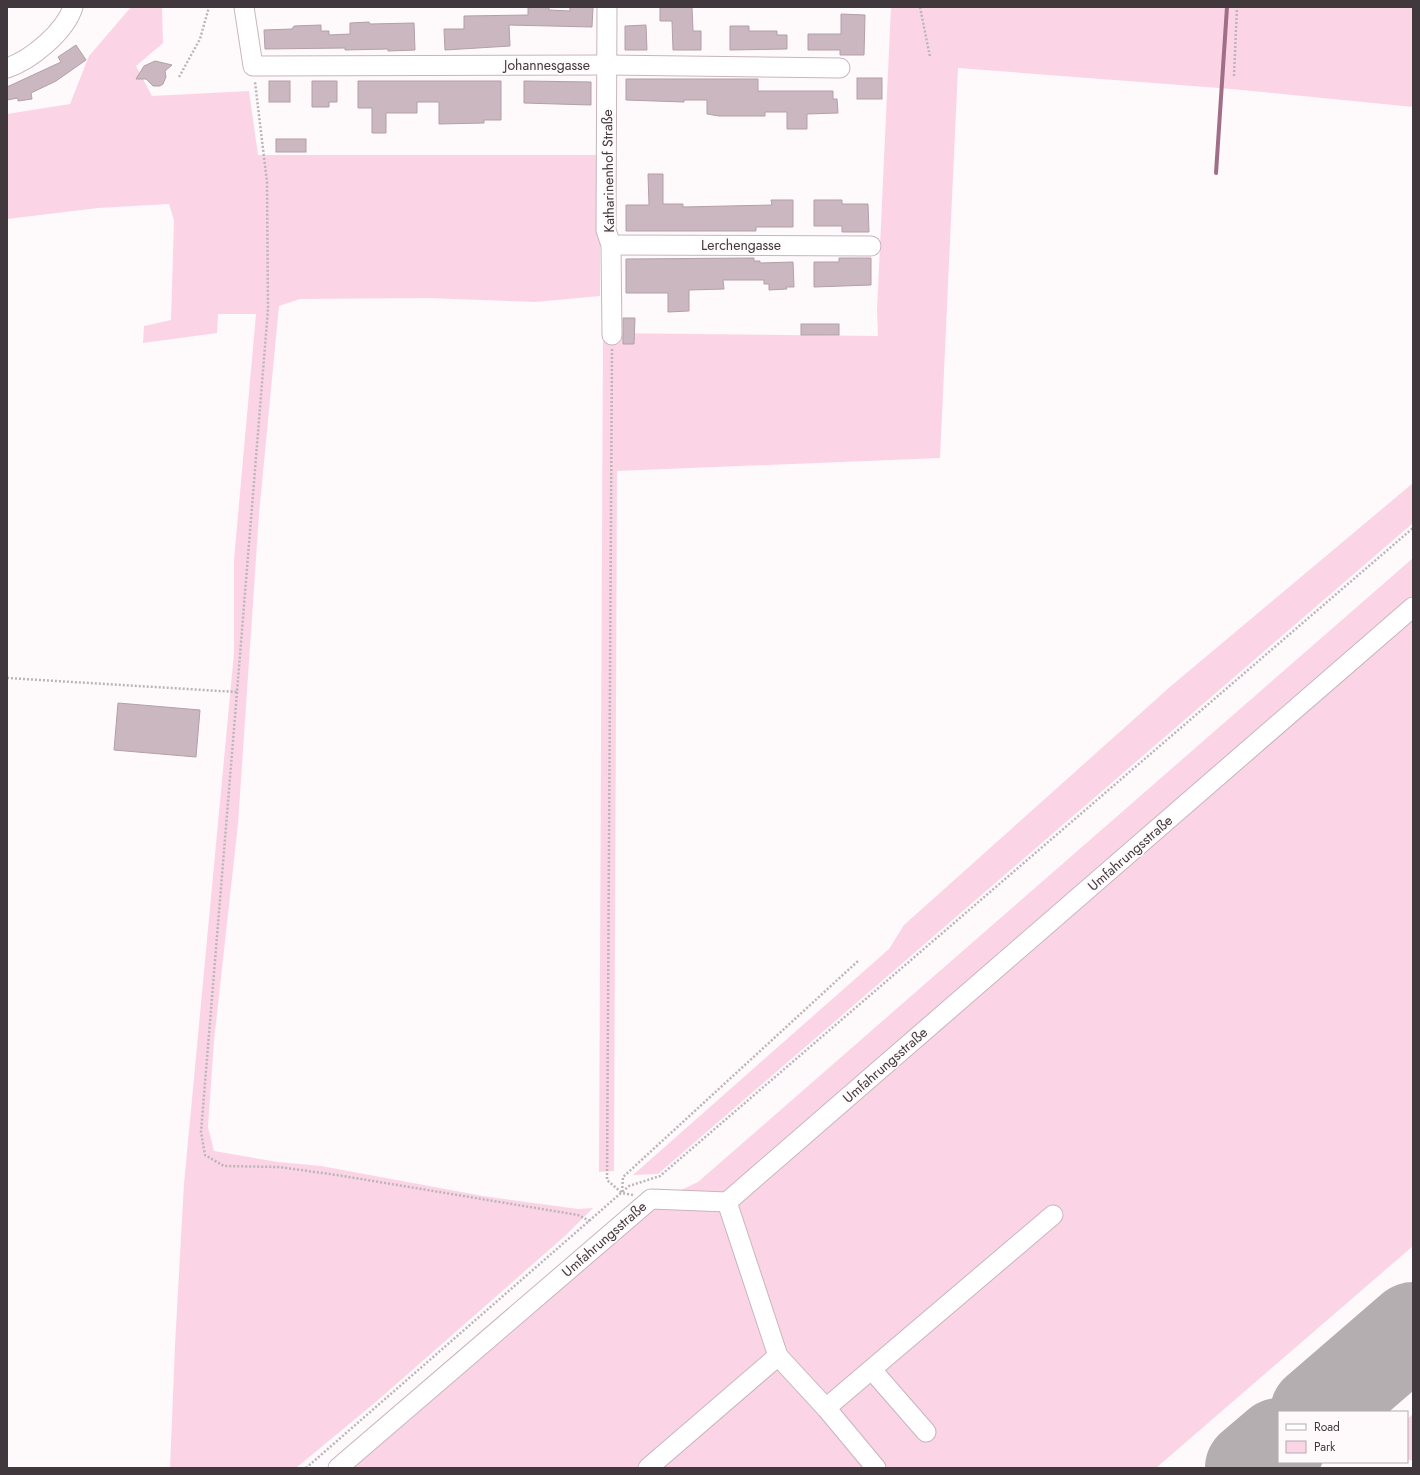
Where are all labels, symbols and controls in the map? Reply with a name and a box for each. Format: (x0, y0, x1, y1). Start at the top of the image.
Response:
street label: Johannesgasse (502, 55, 590, 75)
street label: Katharinenhof Straße (597, 109, 619, 233)
street label: Lerchengasse (701, 235, 781, 255)
street label: Umfahrungsstraße (1083, 810, 1177, 896)
street label: Umfahrungsstraße (838, 1022, 932, 1108)
street label: Umfahrungsstraße (557, 1196, 651, 1282)
legend (1278, 1411, 1408, 1463)
text: Road (1314, 1418, 1340, 1436)
text: Park (1314, 1438, 1336, 1456)

